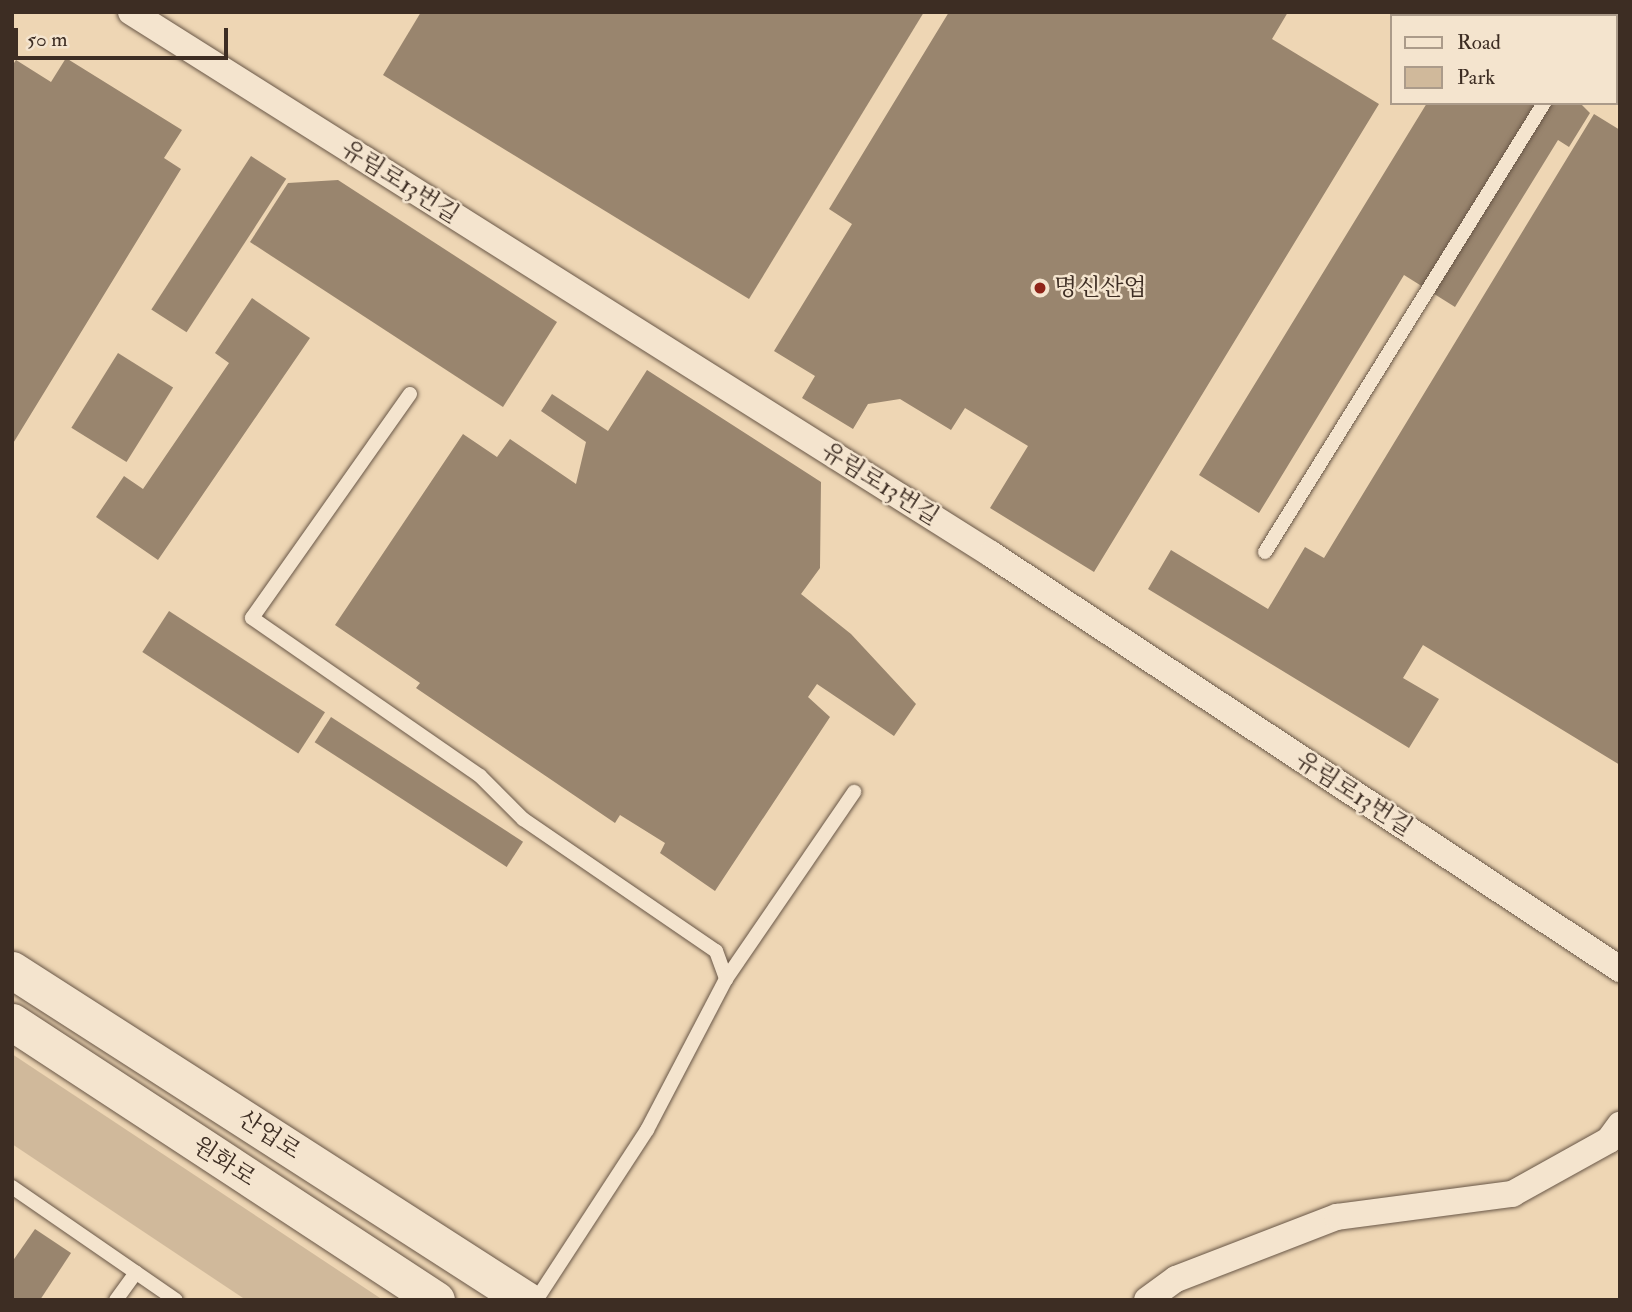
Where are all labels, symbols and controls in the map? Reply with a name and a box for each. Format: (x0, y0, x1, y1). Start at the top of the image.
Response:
scale bar (18, 14, 231, 58)
legend (1390, 14, 1618, 105)
text: 50 m (27, 26, 68, 53)
text: Road (1457, 29, 1501, 56)
text: Park (1457, 64, 1495, 91)
street label: 유림로13번길 (336, 134, 464, 230)
place label: 명신산업 (1054, 274, 1147, 302)
marker: 명신산업 (1032, 280, 1048, 296)
street label: 유림로13번길 (816, 436, 944, 532)
street label: 유림로13번길 (1290, 746, 1418, 842)
street label: 산업로 (232, 1104, 306, 1166)
street label: 원화로 (187, 1131, 261, 1193)

